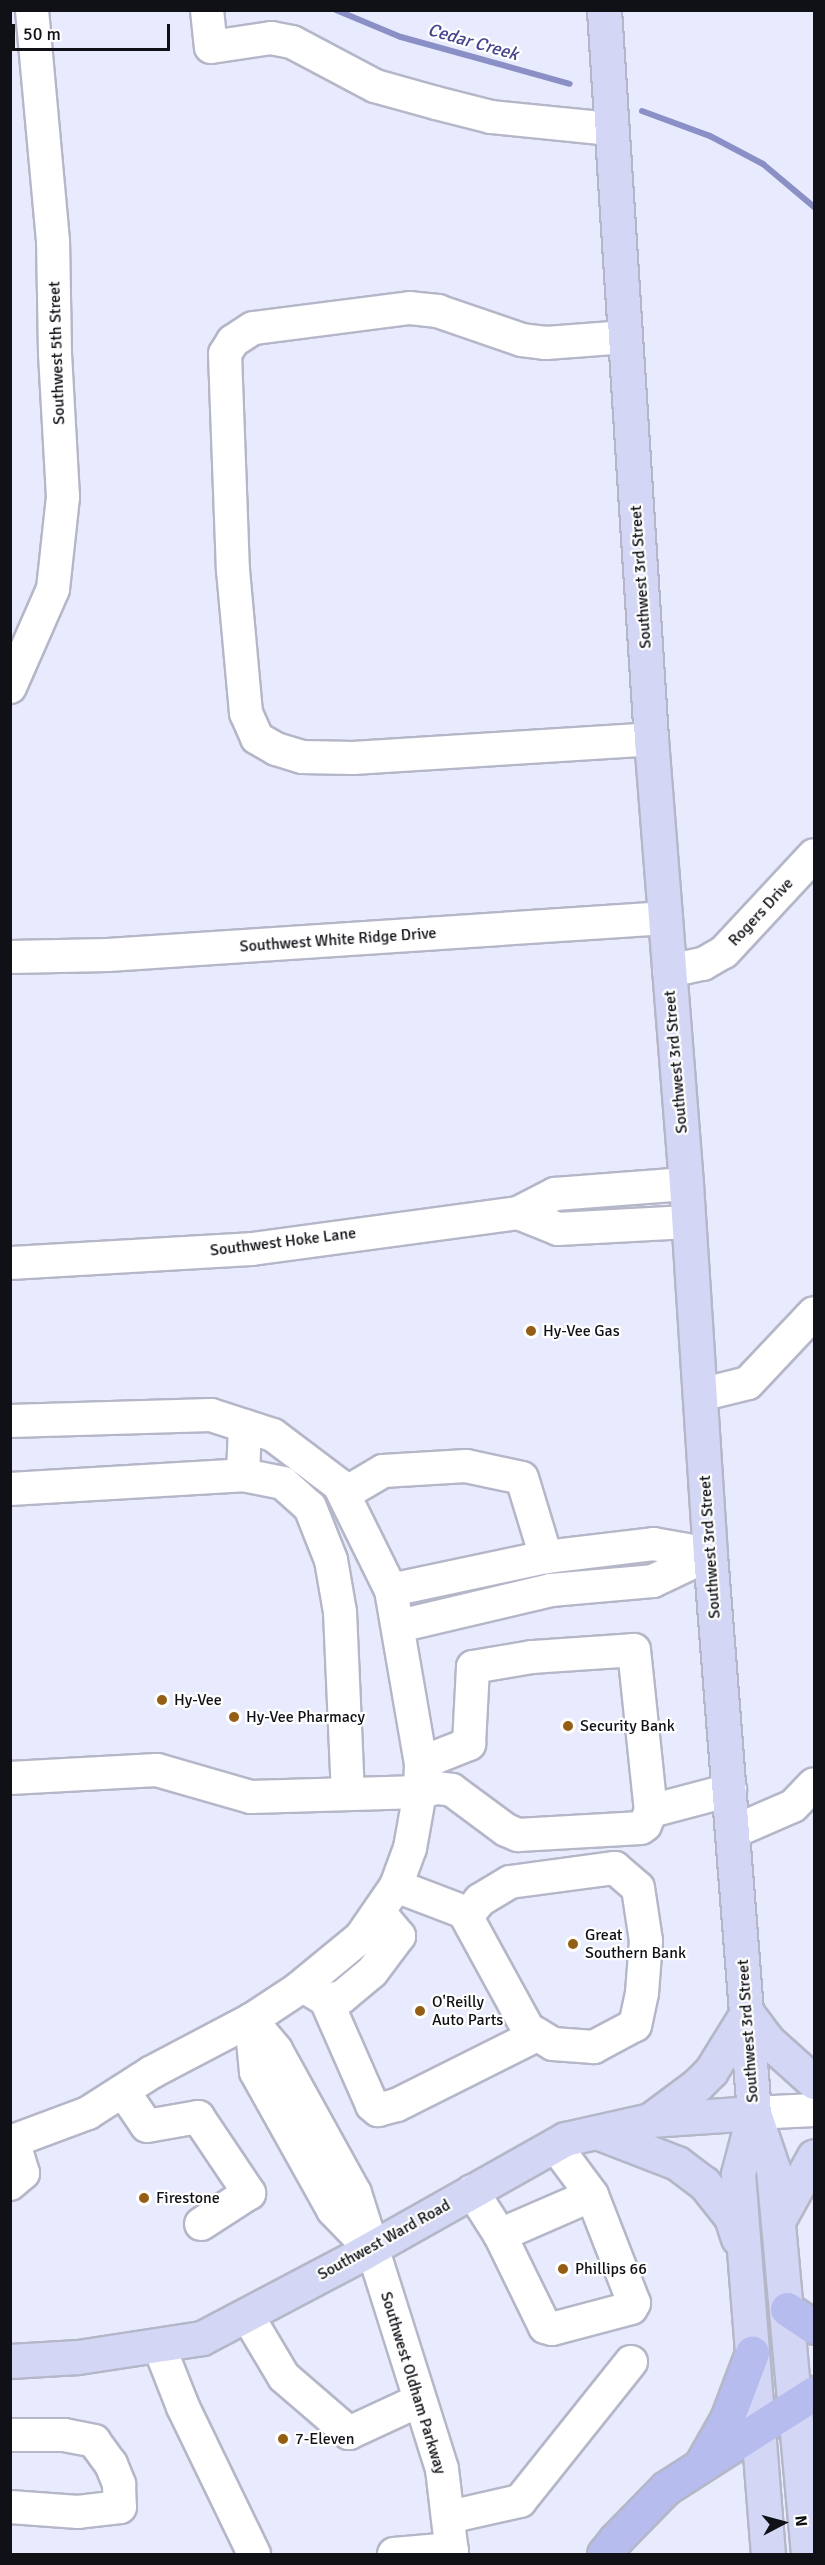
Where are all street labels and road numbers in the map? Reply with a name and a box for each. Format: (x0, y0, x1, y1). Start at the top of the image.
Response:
street label: Southwest 5th Street (45, 281, 69, 425)
street label: Southwest 3rd Street (626, 505, 656, 649)
street label: Rogers Drive (725, 874, 797, 950)
street label: Southwest White Ridge Drive (239, 924, 437, 956)
street label: Southwest 3rd Street (660, 990, 692, 1134)
street label: Southwest Hoke Lane (209, 1224, 357, 1260)
street label: Southwest 3rd Street (695, 1475, 725, 1619)
street label: Southwest 3rd Street (733, 1959, 763, 2103)
street label: Southwest Ward Road (314, 2196, 454, 2284)
street label: Southwest Oldham Parkway (376, 2289, 450, 2477)

